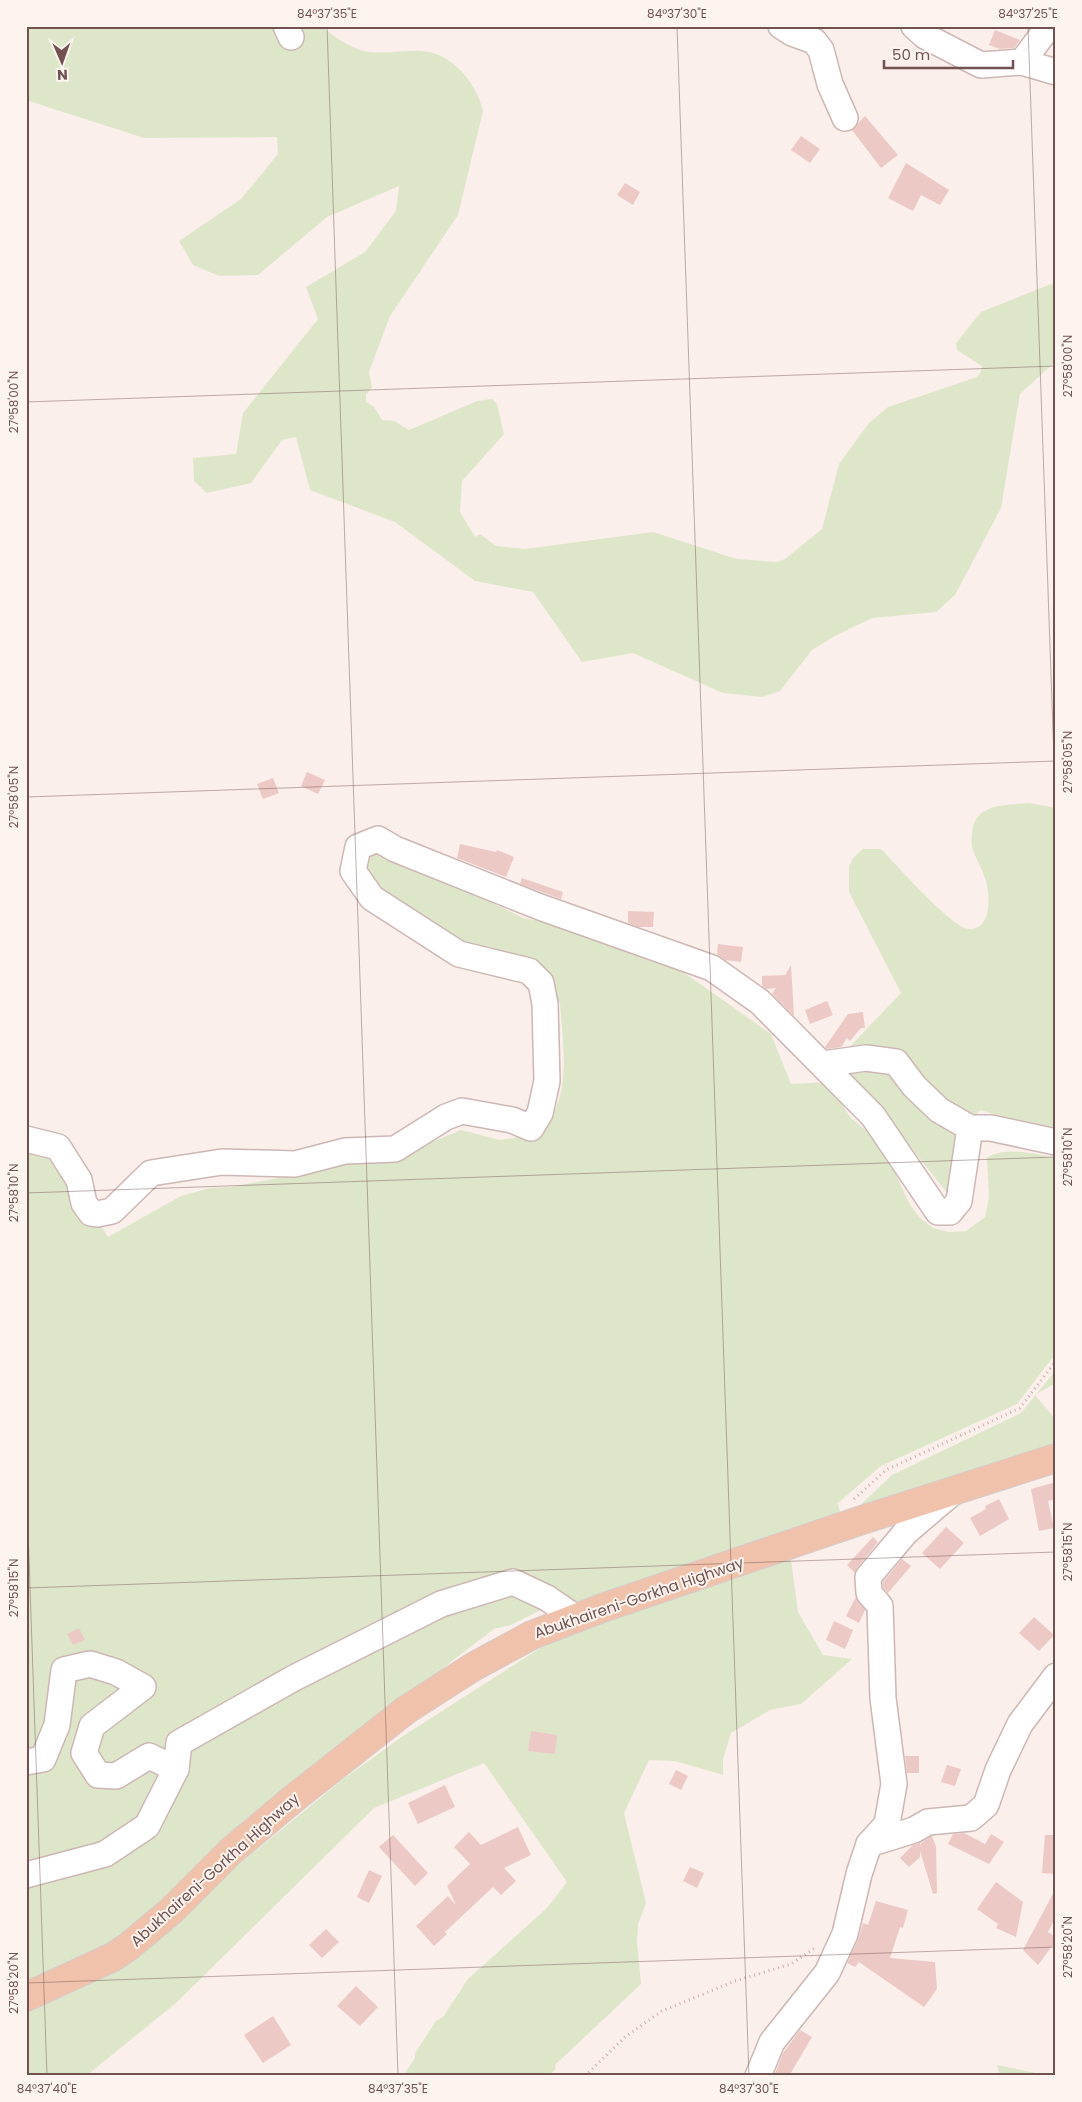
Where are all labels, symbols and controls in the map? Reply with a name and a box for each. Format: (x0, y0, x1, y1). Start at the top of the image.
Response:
text: 84°37'35"E (297, 5, 357, 22)
text: 84°37'30"E (647, 5, 707, 22)
text: 84°37'25"E (998, 5, 1058, 22)
north arrow (38, 38, 88, 88)
scale bar (884, 38, 1013, 70)
text: 50 m (892, 44, 930, 65)
text: N (57, 65, 68, 85)
text: 27°58'00"N (1059, 335, 1076, 397)
text: 27°58'00"N (5, 371, 22, 433)
text: 27°58'05"N (1059, 731, 1076, 793)
text: 27°58'05"N (5, 766, 22, 828)
text: 27°58'10"N (1059, 1128, 1076, 1186)
text: 27°58'10"N (5, 1164, 22, 1222)
text: 27°58'15"N (1059, 1523, 1076, 1581)
street label: Abukhaireni-Gorkha Highway (531, 1552, 747, 1643)
text: 27°58'15"N (5, 1559, 22, 1617)
street label: Abukhaireni-Gorkha Highway (126, 1788, 304, 1951)
text: 27°58'20"N (1059, 1916, 1076, 1978)
text: 27°58'20"N (5, 1952, 22, 2014)
text: 84°37'40"E (17, 2080, 77, 2097)
text: 84°37'35"E (368, 2080, 428, 2097)
text: 84°37'30"E (719, 2080, 779, 2097)

